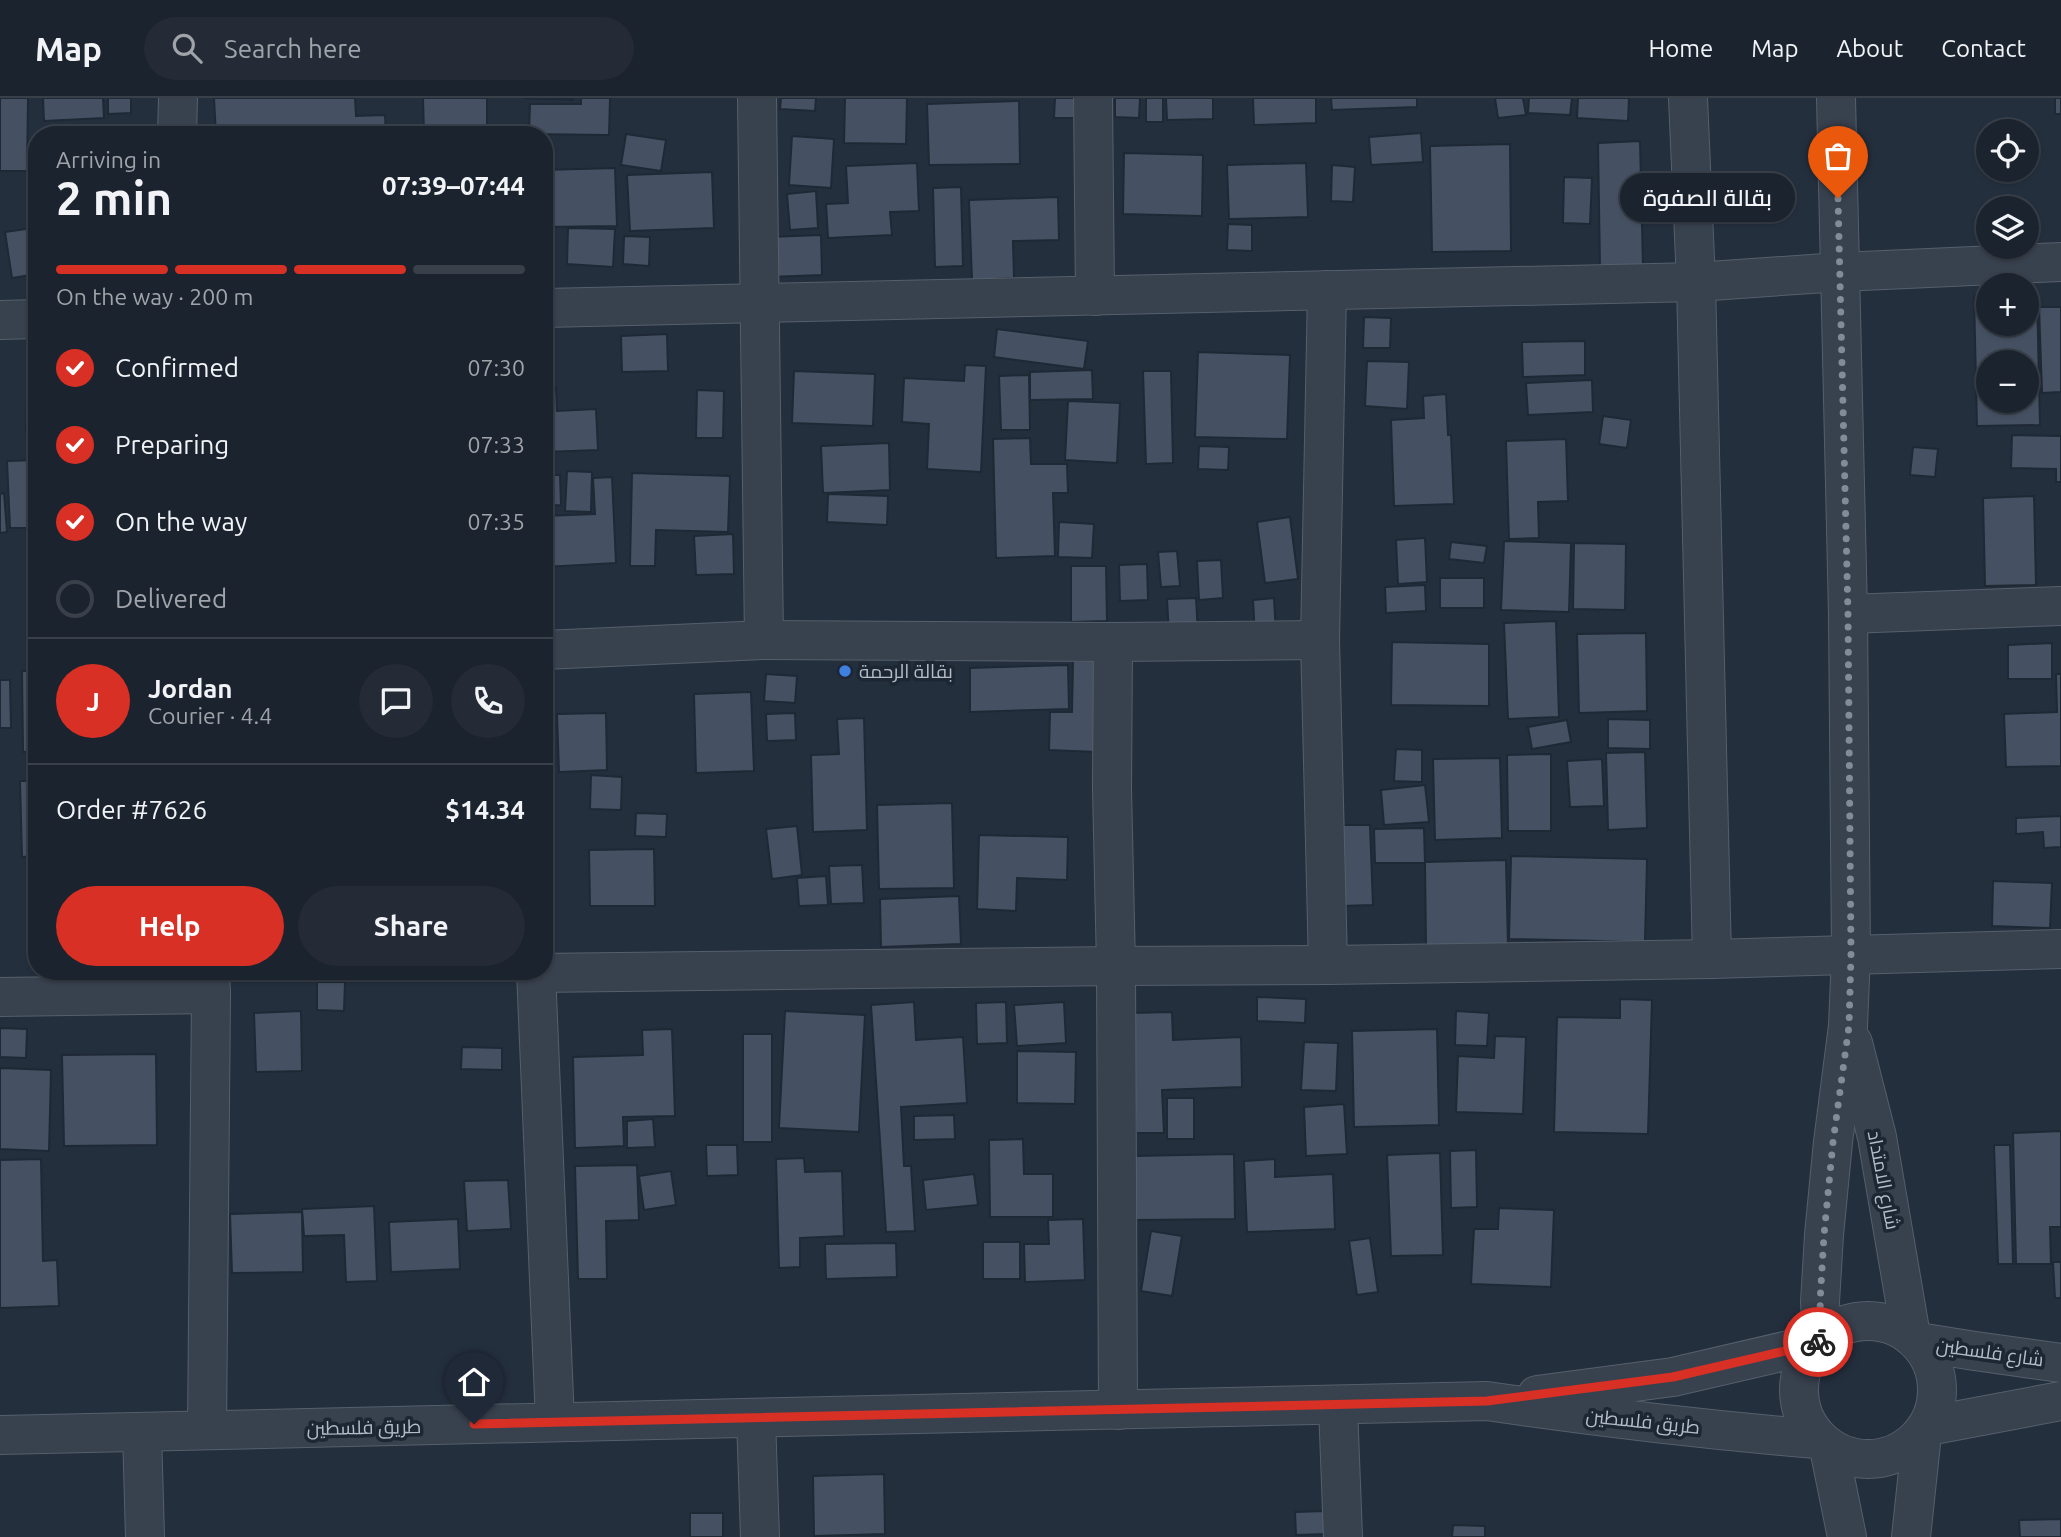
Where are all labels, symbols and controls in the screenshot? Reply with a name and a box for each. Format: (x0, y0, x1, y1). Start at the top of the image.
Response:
search box (144, 17, 634, 80)
icon: search (168, 29, 206, 67)
text: Map (35, 30, 102, 67)
text: Search here (224, 34, 362, 63)
text: Home (1648, 35, 1713, 62)
text: Map (1751, 35, 1798, 62)
text: About (1836, 35, 1903, 62)
text: Contact (1941, 35, 2026, 62)
map controls (1976, 119, 2039, 413)
button: locate (1976, 119, 2039, 182)
pin (1808, 126, 1868, 198)
icon: bag (1819, 137, 1857, 175)
text: Arriving in (56, 147, 161, 172)
text: 07:39–07:44 (382, 171, 525, 200)
text: 2 min (56, 172, 172, 224)
callout: بقالة الصفوة (1621, 174, 1796, 222)
text: بقالة الصفوة (1643, 185, 1772, 210)
button: layers (1976, 196, 2039, 259)
button: + (1976, 273, 2039, 336)
text: On the way · 200 m (56, 284, 253, 309)
icon: check (56, 349, 94, 387)
button: − (1976, 350, 2039, 413)
text: Confirmed (115, 353, 239, 382)
text: 07:30 (467, 355, 525, 380)
icon: check (56, 426, 94, 464)
text: Preparing (115, 430, 229, 459)
text: 07:33 (467, 432, 525, 457)
icon: check (56, 503, 94, 541)
text: On the way (115, 507, 247, 536)
text: 07:35 (467, 509, 525, 534)
text: Delivered (115, 584, 227, 613)
place label: بقالة الرحمة (859, 660, 953, 683)
marker: بقالة الرحمة (837, 663, 853, 679)
button: chat (359, 664, 433, 738)
button: phone (451, 664, 525, 738)
text: Jordan (148, 674, 233, 703)
text: J (86, 687, 100, 716)
text: Courier · 4.4 (148, 703, 272, 728)
text: Order #7626 (56, 795, 207, 824)
text: $14.34 (445, 795, 525, 824)
button: Help (56, 886, 284, 966)
button: Share (298, 886, 525, 966)
street label: شارع الامتداد (1861, 1128, 1904, 1232)
courier (1783, 1307, 1853, 1377)
icon: bike (1799, 1323, 1837, 1361)
street label: شارع فلسطين (1935, 1334, 2045, 1373)
pin (444, 1352, 504, 1424)
icon: home (455, 1363, 493, 1401)
street label: طريق فلسطين (1585, 1404, 1701, 1440)
street label: طريق فلسطين (307, 1415, 422, 1441)

